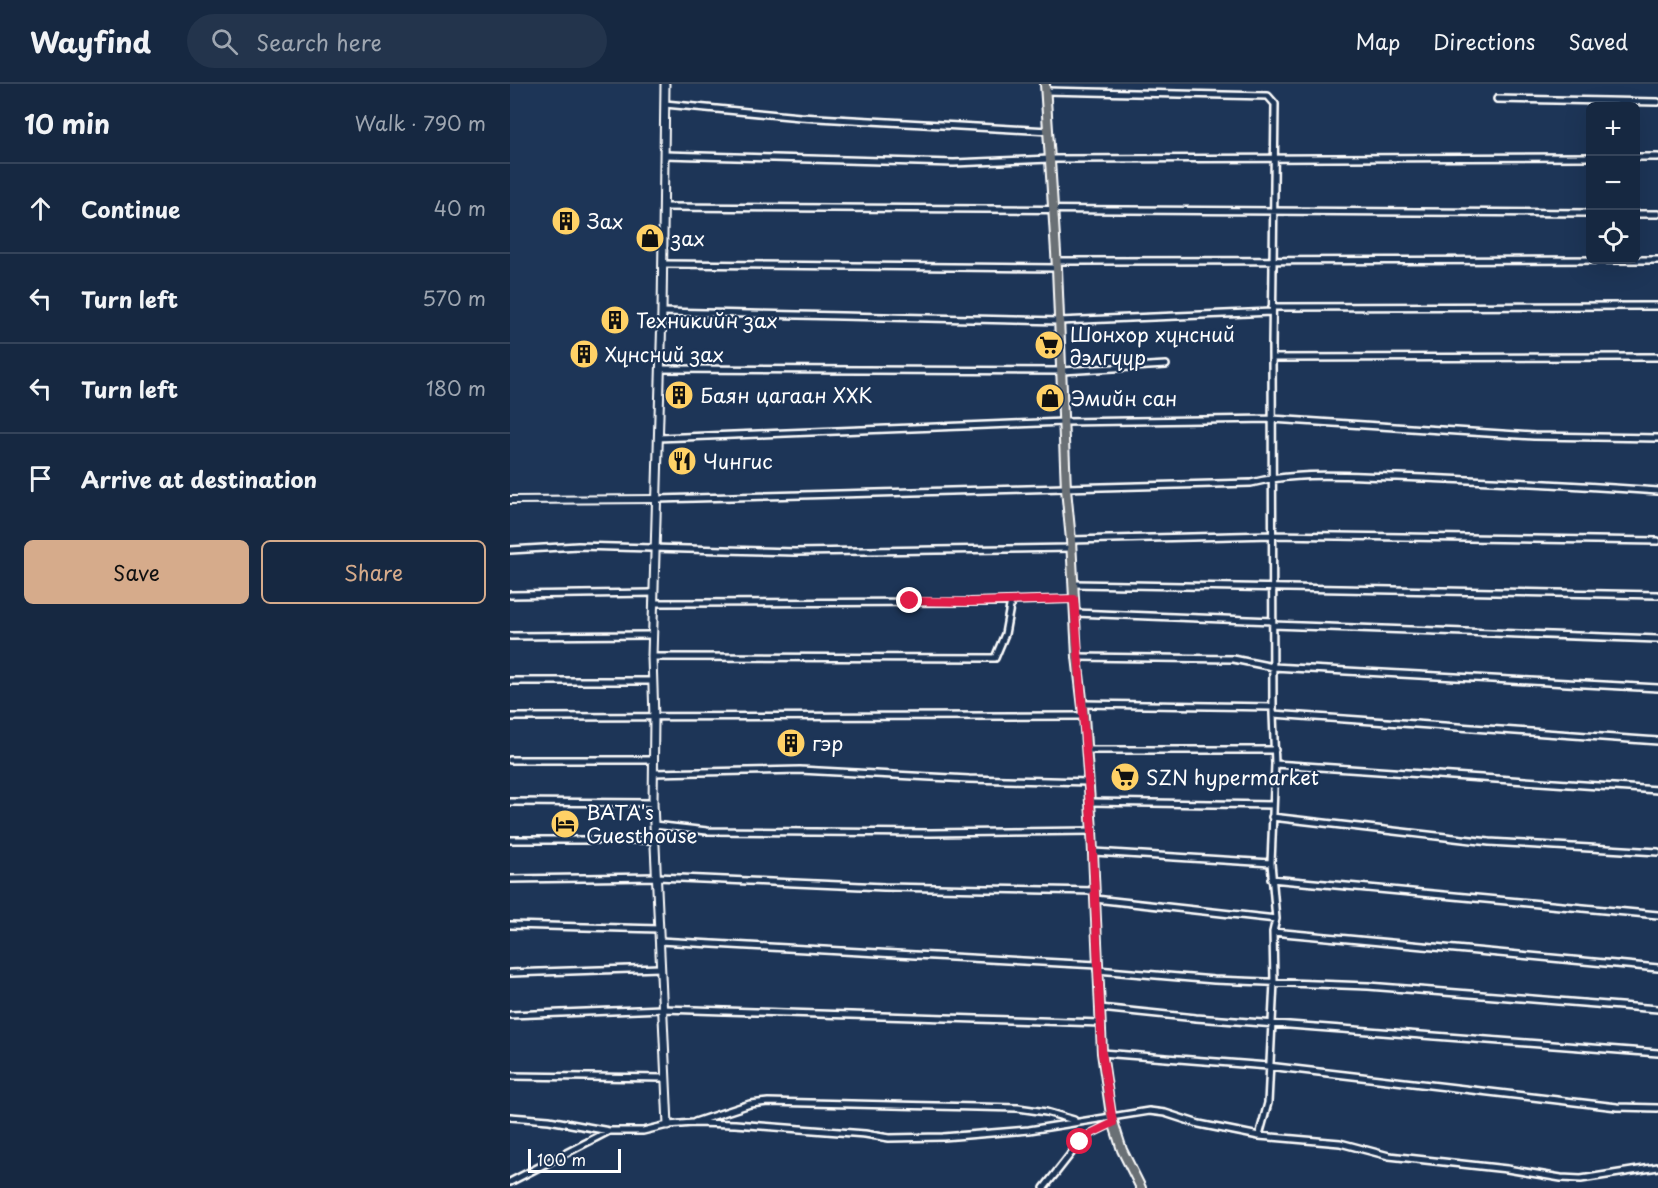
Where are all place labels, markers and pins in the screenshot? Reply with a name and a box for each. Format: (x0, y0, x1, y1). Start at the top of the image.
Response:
building icon: Зах (550, 205, 582, 237)
place label: Зах (587, 206, 623, 236)
shop icon: зах (634, 222, 666, 254)
place label: зах (670, 223, 705, 253)
building icon: Техникийн зах (599, 304, 631, 336)
place label: Техникийн зах (636, 305, 778, 335)
place label: Шонхор хүнсний дэлгүүр (1070, 319, 1235, 372)
supermarket icon: Шонхор хүнсний дэлгүүр (1033, 329, 1065, 361)
building icon: Хүнсний зах (568, 338, 600, 370)
place label: Хүнсний зах (605, 339, 724, 369)
building icon: Баян цагаан ХХК (663, 379, 695, 411)
place label: Баян цагаан ХХК (700, 380, 872, 410)
shop icon: Эмийн сан (1034, 382, 1066, 414)
place label: Эмийн сан (1071, 383, 1177, 413)
restaurant icon: Чингис (666, 445, 698, 477)
place label: Чингис (703, 446, 773, 476)
building icon: гэр (775, 727, 807, 759)
place label: гэр (812, 728, 843, 758)
supermarket icon: SZN hypermarket (1109, 761, 1141, 793)
place label: SZN hypermarket (1146, 762, 1319, 792)
place label: BATA's Guesthouse (586, 797, 698, 850)
hotel icon: BATA's Guesthouse (549, 808, 581, 840)

